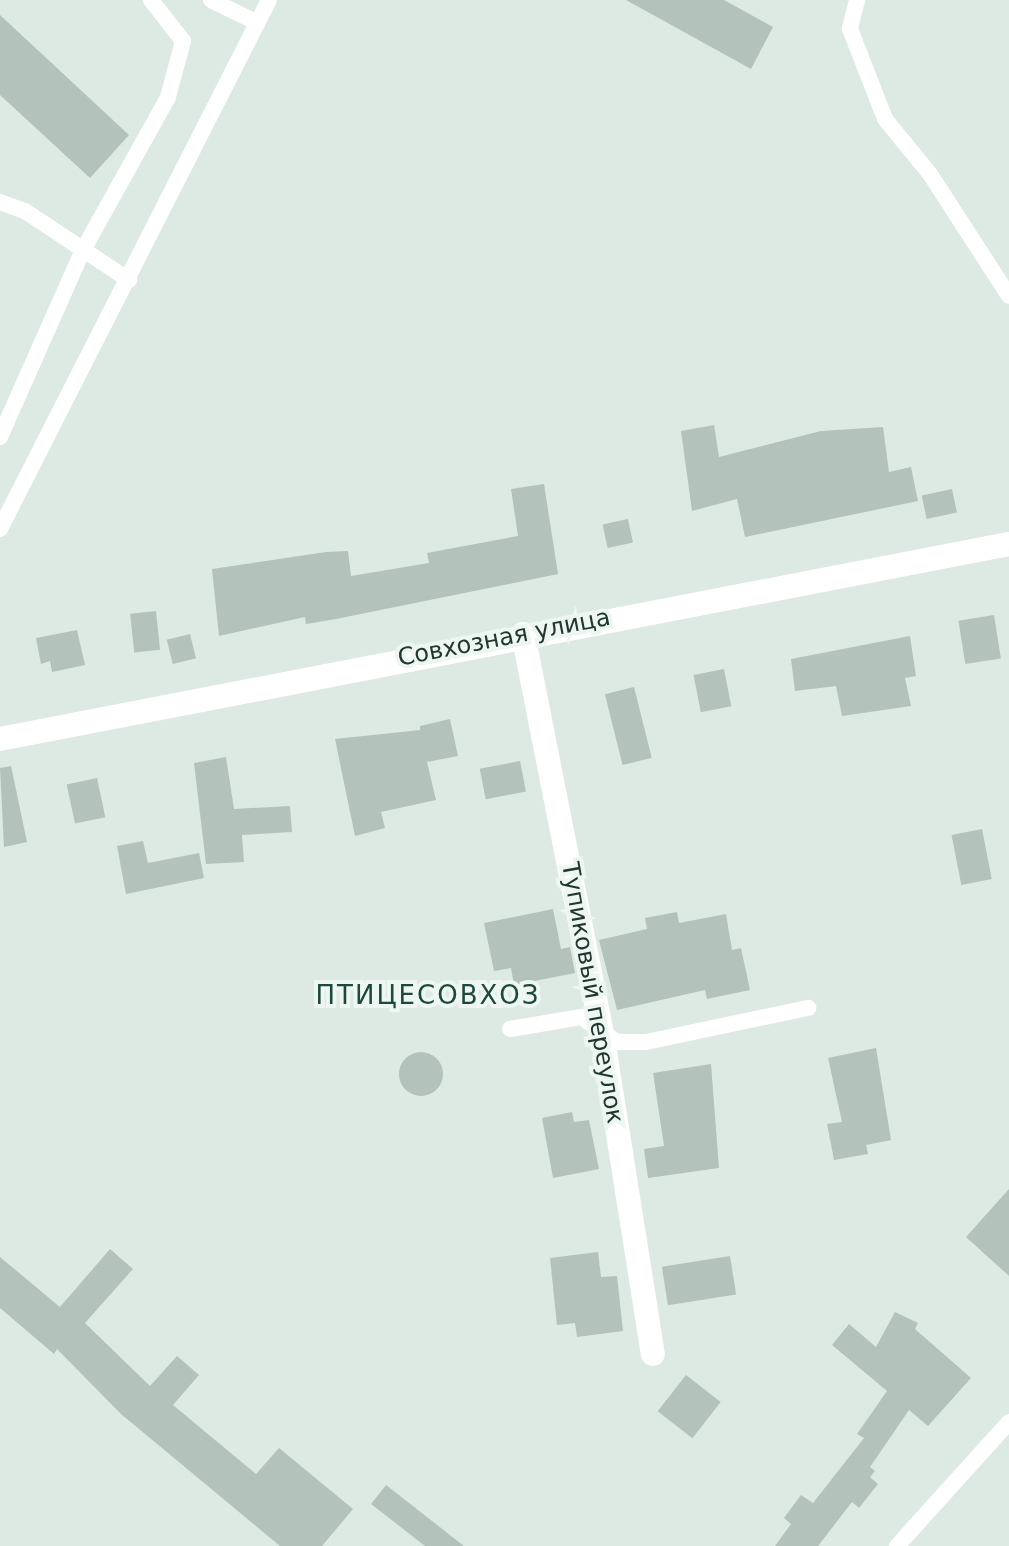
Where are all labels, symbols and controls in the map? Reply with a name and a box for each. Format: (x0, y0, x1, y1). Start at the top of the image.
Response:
street label: Совхозная улица (395, 603, 613, 673)
street label: Тупиковый переулок (555, 860, 629, 1126)
district label: ПТИЦЕСОВХОЗ (316, 980, 540, 1012)

